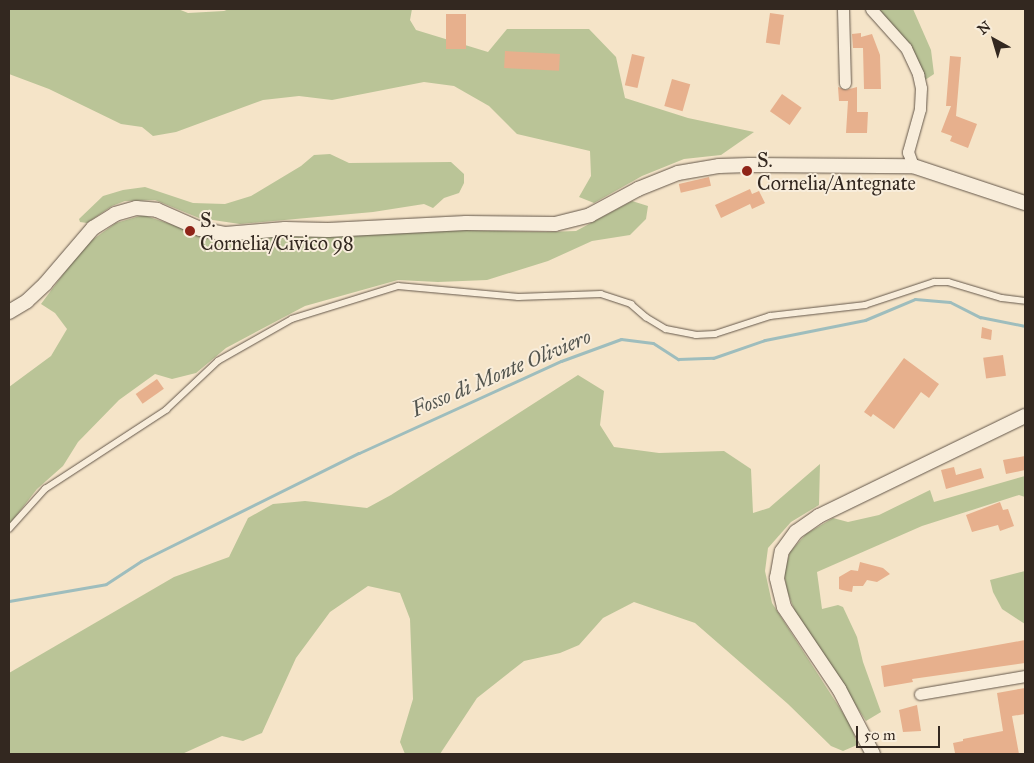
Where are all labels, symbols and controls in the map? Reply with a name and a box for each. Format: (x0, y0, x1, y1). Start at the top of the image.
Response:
north arrow (969, 15, 1019, 65)
text: N (974, 18, 994, 38)
place label: S. Cornelia/Antegnate (757, 148, 916, 195)
marker: S. Cornelia/Antegnate (741, 165, 753, 177)
place label: S. Cornelia/Civico 98 (200, 208, 354, 255)
marker: S. Cornelia/Civico 98 (184, 225, 196, 237)
water label: Fosso di Monte Oliviero (407, 324, 595, 422)
scale bar (859, 716, 943, 748)
text: 50 m (864, 726, 896, 744)

